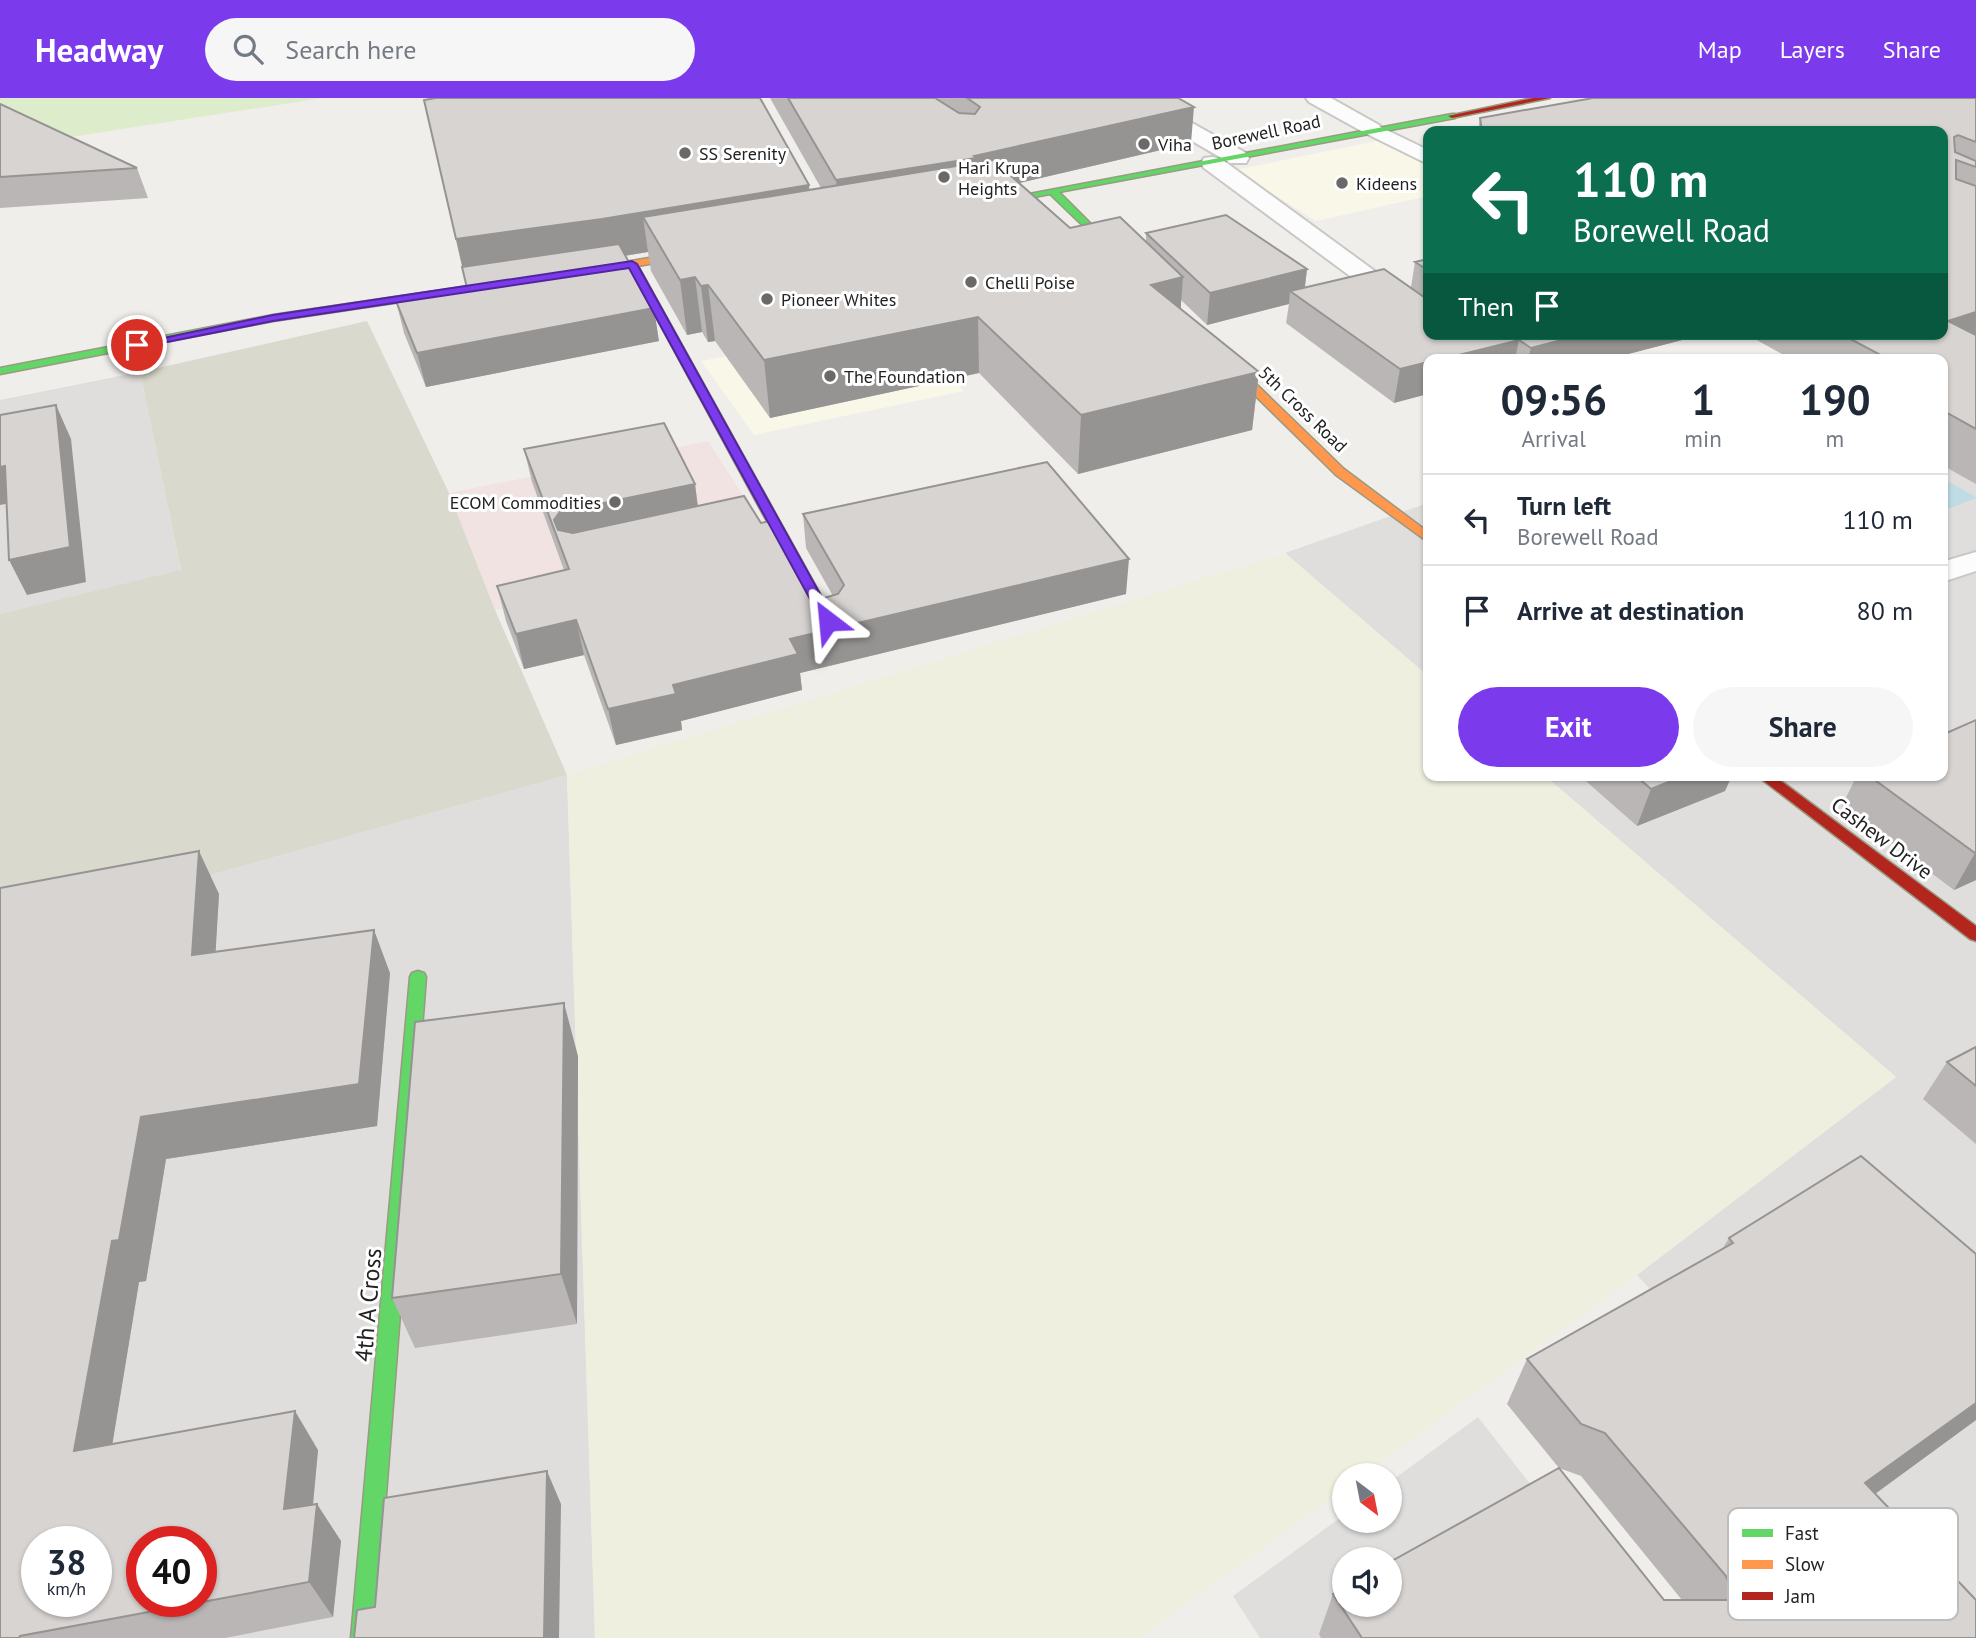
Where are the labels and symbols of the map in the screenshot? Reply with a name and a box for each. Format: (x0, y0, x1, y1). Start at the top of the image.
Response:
street label: Borewell Road (1209, 109, 1323, 155)
place label: Viha (1157, 133, 1192, 156)
marker: Viha (1136, 136, 1152, 152)
place label: SS Serenity (699, 142, 787, 165)
marker: SS Serenity (677, 145, 693, 161)
place label: Hari Krupa Heights (958, 156, 1040, 200)
marker: Hari Krupa Heights (936, 169, 952, 185)
place label: Kideens (1356, 172, 1417, 195)
marker: Kideens (1334, 175, 1350, 191)
place label: Chelli Poise (985, 271, 1075, 294)
marker: Chelli Poise (963, 274, 979, 290)
place label: Pioneer Whites (781, 288, 896, 311)
marker: Pioneer Whites (759, 291, 775, 307)
pin (107, 315, 167, 375)
street label: 5th Cross Road (1254, 361, 1352, 457)
place label: The Foundation (844, 365, 965, 388)
marker: The Foundation (822, 368, 838, 384)
place label: ECOM Commodities (450, 491, 601, 514)
marker: ECOM Commodities (607, 494, 623, 510)
position arrow (791, 584, 865, 658)
street label: Cashew Drive (1826, 791, 1938, 885)
street label: 4th A Cross (348, 1247, 388, 1363)
north arrow (1332, 1463, 1402, 1533)
legend (1728, 1508, 1958, 1620)
text: Fast (1785, 1521, 1819, 1545)
speed limit sign: 40 (126, 1526, 217, 1617)
text: Slow (1785, 1552, 1825, 1576)
text: Jam (1784, 1584, 1815, 1608)

